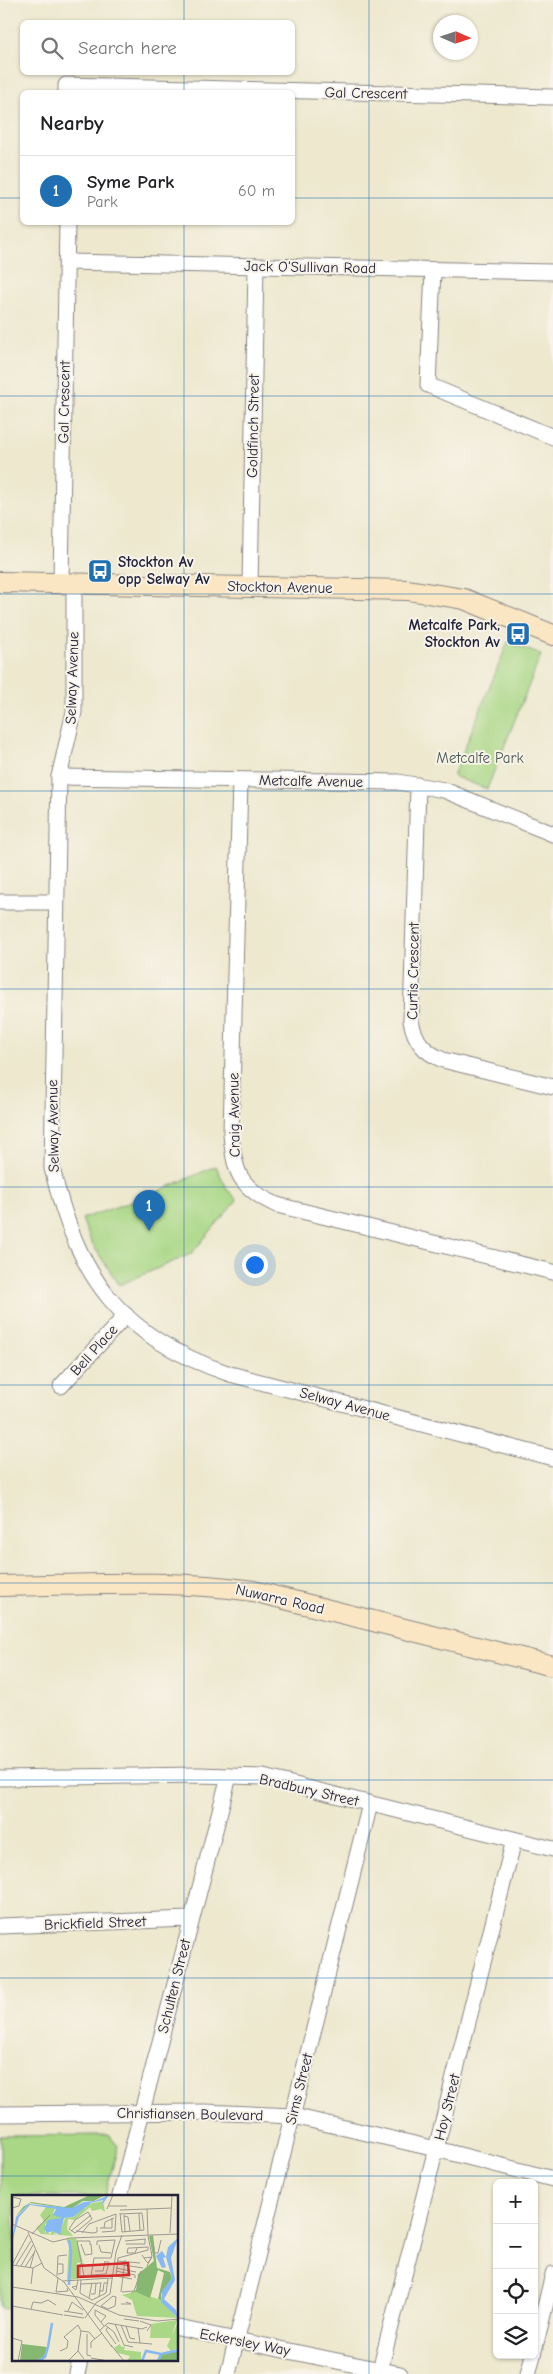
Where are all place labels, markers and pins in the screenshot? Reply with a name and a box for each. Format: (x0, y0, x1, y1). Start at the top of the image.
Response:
place label: Stockton Av opp Selway Av (118, 553, 210, 588)
bus stop icon: Stockton Av opp Selway Av (87, 558, 113, 584)
place label: Metcalfe Park, Stockton Av (408, 616, 501, 651)
bus stop icon: Metcalfe Park, Stockton Av (505, 621, 531, 647)
pin: 1 (133, 1190, 165, 1231)

